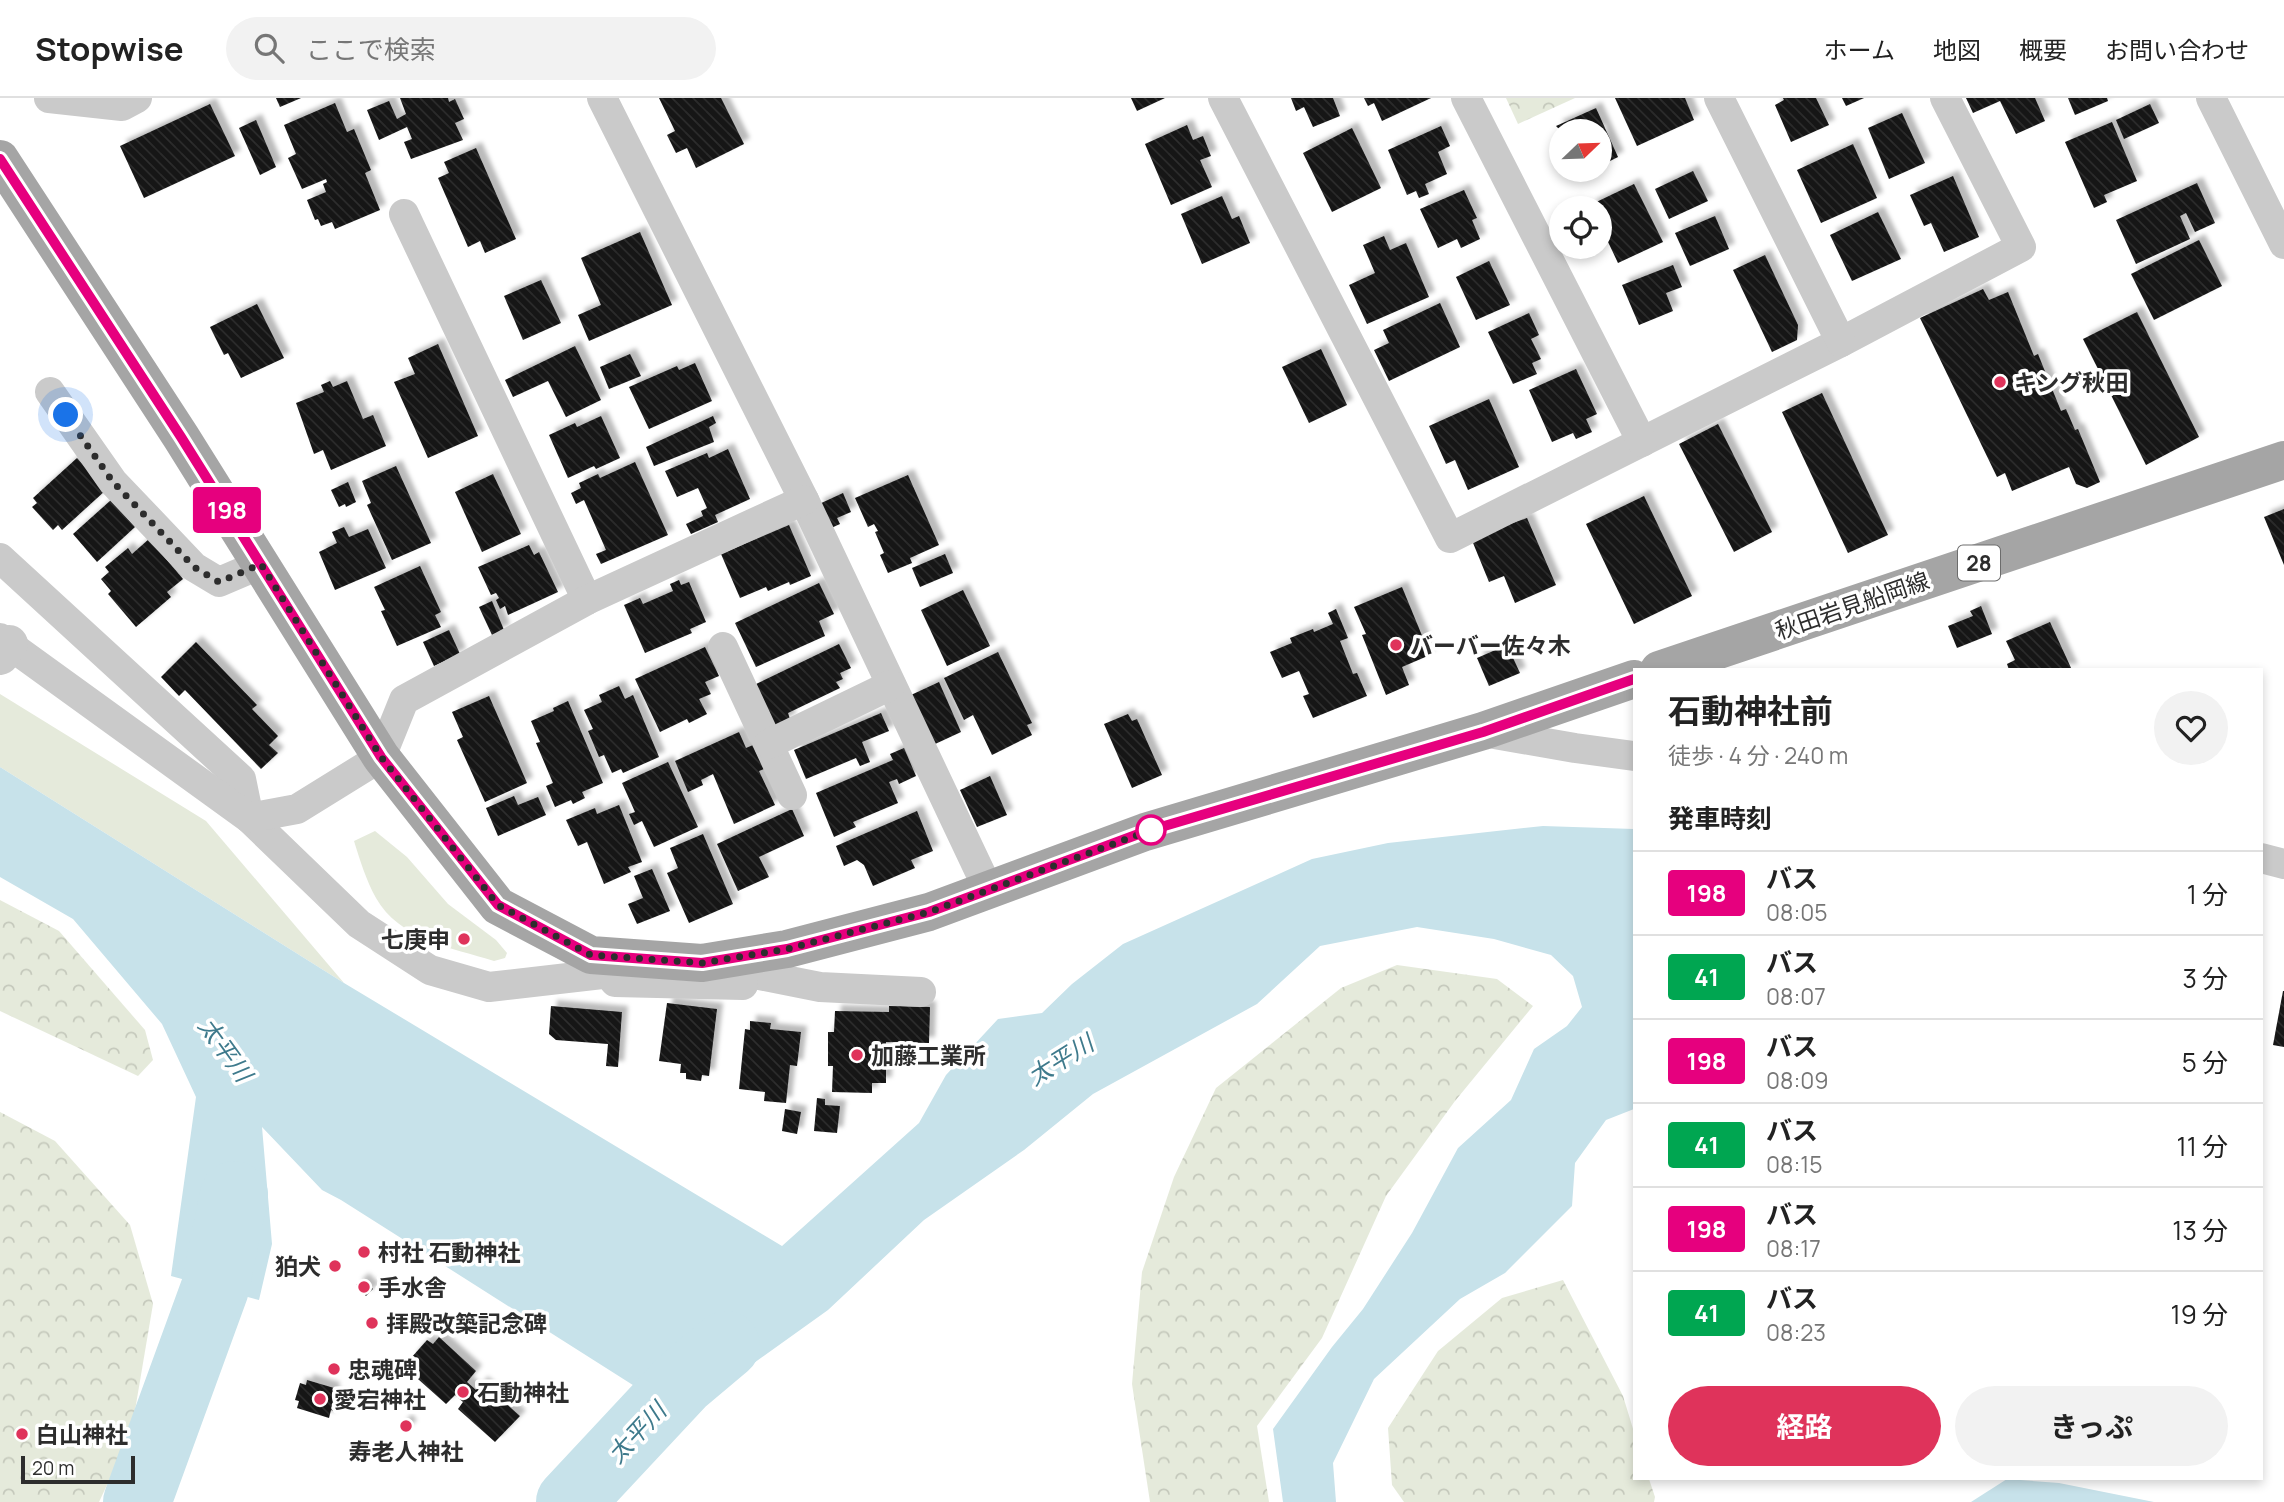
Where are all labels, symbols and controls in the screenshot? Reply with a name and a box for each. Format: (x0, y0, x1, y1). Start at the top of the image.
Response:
search box (226, 17, 716, 80)
text: Stopwise (35, 26, 184, 71)
icon: search (250, 29, 288, 67)
text: ここで検索 (306, 31, 436, 67)
text: ホーム (1824, 33, 1895, 66)
text: 地図 (1933, 33, 1981, 66)
text: 概要 (2019, 33, 2067, 66)
text: お問い合わせ (2105, 33, 2249, 66)
north arrow (1549, 119, 1612, 182)
map controls (1549, 119, 1612, 259)
button: locate (1549, 196, 1612, 259)
place label: キング秋田 (2014, 366, 2128, 398)
marker: キング秋田 (1992, 374, 2008, 390)
your location (48, 397, 83, 432)
line badge: 198 (187, 487, 267, 533)
text: 198 (207, 493, 247, 526)
road number: 28 (1958, 546, 2000, 580)
street label: 秋田岩見船岡線 (1771, 564, 1933, 646)
place label: バーバー佐々木 (1410, 629, 1571, 661)
marker: バーバー佐々木 (1388, 637, 1404, 653)
text: 石動神社前 (1668, 688, 1833, 733)
button: heart (2154, 691, 2228, 765)
text: 徒歩 · 4 分 · 240 m (1668, 739, 1848, 771)
text: 発車時刻 (1668, 800, 1772, 836)
unlabelled marker (1136, 815, 1166, 845)
text: バス (1766, 860, 1818, 896)
text: 198 (1686, 876, 1727, 909)
text: 1 分 (2187, 876, 2228, 912)
text: 08:05 (1766, 896, 1828, 928)
place label: 七庚申 (381, 923, 450, 955)
marker: 七庚申 (456, 931, 472, 947)
text: バス (1766, 944, 1818, 980)
text: 41 (1694, 960, 1719, 993)
text: 3 分 (2182, 960, 2228, 996)
text: 08:07 (1766, 980, 1826, 1012)
water label: 太平川 (191, 1010, 262, 1090)
water label: 太平川 (1021, 1024, 1102, 1092)
text: バス (1766, 1028, 1818, 1064)
place label: 加藤工業所 (871, 1039, 986, 1071)
text: 198 (1686, 1044, 1727, 1077)
text: 5 分 (2182, 1044, 2228, 1080)
marker: 加藤工業所 (849, 1047, 865, 1063)
text: 08:09 (1766, 1064, 1829, 1096)
text: バス (1766, 1112, 1818, 1148)
text: 41 (1694, 1128, 1719, 1161)
text: 11 分 (2177, 1128, 2228, 1164)
text: 08:15 (1766, 1148, 1823, 1180)
text: バス (1766, 1196, 1818, 1232)
text: 198 (1686, 1212, 1727, 1245)
text: 13 分 (2172, 1212, 2228, 1248)
text: 08:17 (1766, 1232, 1821, 1264)
place label: 村社 石動神社 (378, 1236, 521, 1268)
marker: 村社 石動神社 (356, 1244, 372, 1260)
place label: 狛犬 (275, 1250, 321, 1282)
marker: 狛犬 (327, 1258, 343, 1274)
place label: 手水舎 (378, 1271, 447, 1303)
marker: 手水舎 (356, 1279, 372, 1295)
text: バス (1766, 1280, 1818, 1316)
text: 41 (1694, 1296, 1719, 1329)
text: 19 分 (2171, 1296, 2228, 1332)
place label: 拝殿改築記念碑 (386, 1307, 547, 1339)
marker: 拝殿改築記念碑 (364, 1315, 380, 1331)
text: 08:23 (1766, 1316, 1826, 1348)
place label: 忠魂碑 (348, 1353, 417, 1385)
marker: 忠魂碑 (326, 1361, 342, 1377)
place label: 石動神社 (477, 1376, 569, 1408)
place label: 愛宕神社 (334, 1383, 426, 1415)
marker: 石動神社 (455, 1384, 471, 1400)
button: 経路 (1668, 1386, 1941, 1466)
button: きっぷ (1955, 1386, 2228, 1466)
marker: 愛宕神社 (312, 1391, 328, 1407)
water label: 太平川 (599, 1392, 675, 1470)
place label: 白山神社 (36, 1418, 128, 1450)
marker: 寿老人神社 (398, 1418, 414, 1434)
marker: 白山神社 (14, 1426, 30, 1442)
place label: 寿老人神社 (349, 1435, 464, 1467)
scale bar (21, 1453, 135, 1485)
text: 20 m (32, 1455, 74, 1481)

